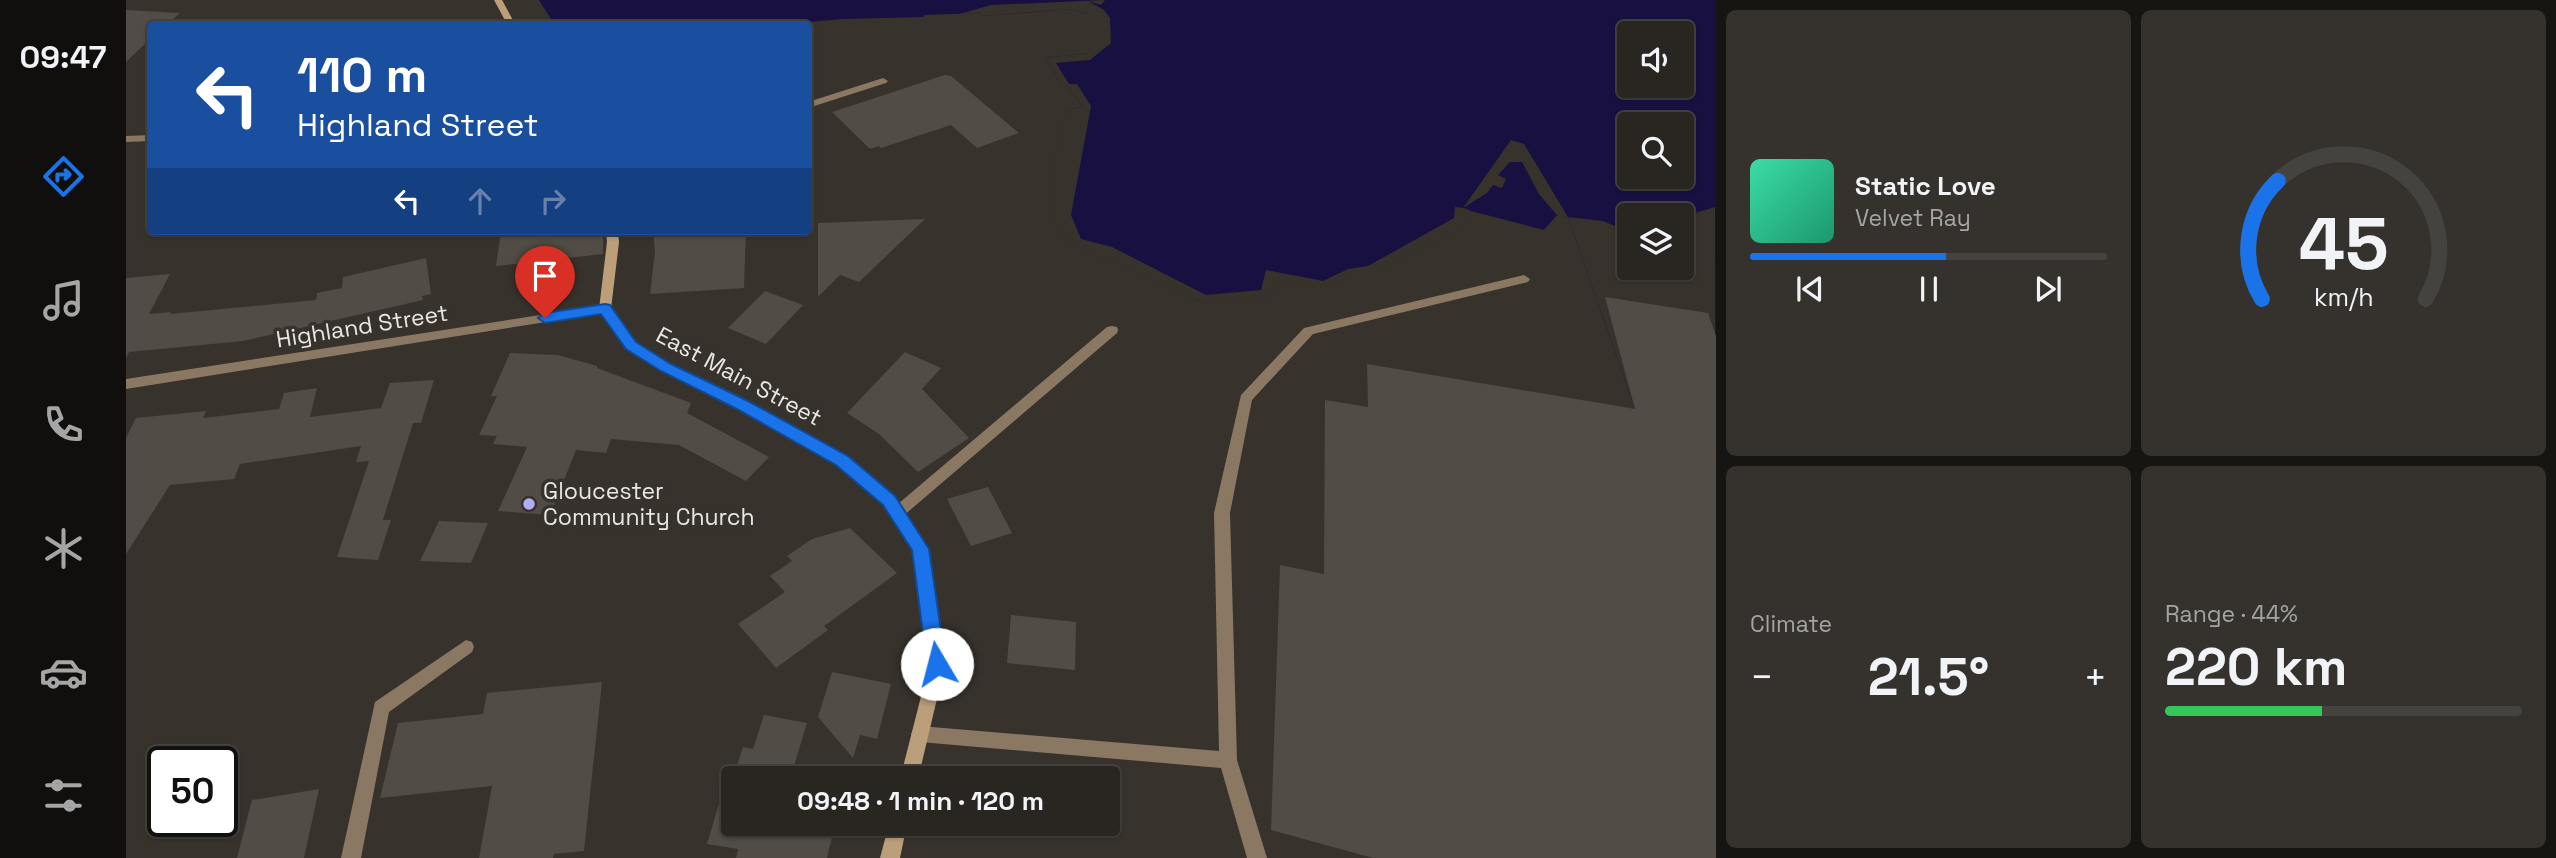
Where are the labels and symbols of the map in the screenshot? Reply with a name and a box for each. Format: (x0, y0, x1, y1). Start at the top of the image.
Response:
pin (515, 246, 575, 318)
street label: Highland Street (274, 298, 450, 354)
street label: East Main Street (651, 320, 827, 432)
place label: Gloucester Community Church (543, 476, 755, 532)
marker: Gloucester Community Church (521, 496, 537, 512)
position arrow (900, 627, 974, 701)
speed limit sign: 50 (147, 746, 238, 837)

